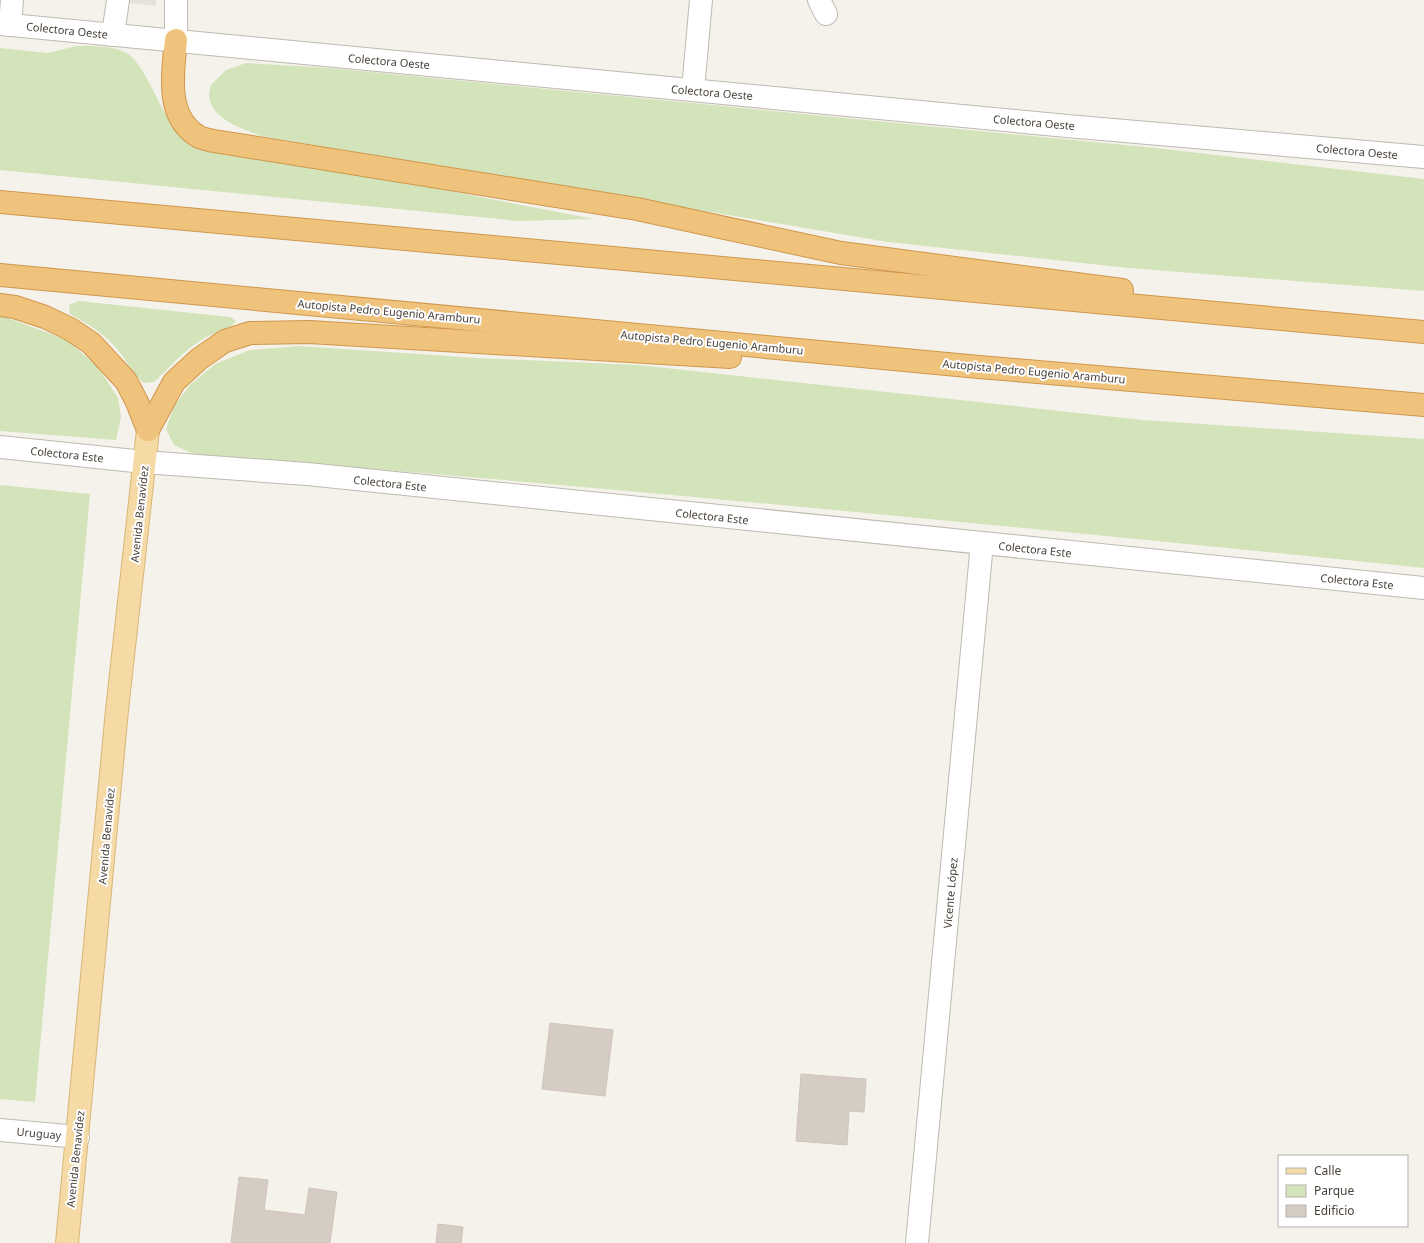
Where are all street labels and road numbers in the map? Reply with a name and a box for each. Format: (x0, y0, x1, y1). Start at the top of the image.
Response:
street label: Colectora Oeste (25, 18, 109, 42)
street label: Colectora Oeste (347, 50, 431, 72)
street label: Colectora Oeste (670, 81, 754, 103)
street label: Colectora Oeste (992, 111, 1076, 133)
street label: Colectora Oeste (1315, 140, 1399, 162)
street label: Autopista Pedro Eugenio Aramburu (297, 296, 481, 326)
street label: Autopista Pedro Eugenio Aramburu (620, 327, 804, 357)
street label: Autopista Pedro Eugenio Aramburu (942, 356, 1126, 386)
street label: Colectora Este (30, 443, 104, 465)
street label: Avenida Benavídez (126, 465, 152, 563)
street label: Colectora Este (353, 472, 427, 494)
street label: Colectora Este (675, 505, 749, 527)
street label: Colectora Este (998, 538, 1072, 560)
street label: Colectora Este (1320, 570, 1394, 592)
street label: Avenida Benavídez (94, 787, 118, 885)
street label: Vicente López (939, 857, 961, 929)
street label: Avenida Benavídez (62, 1110, 88, 1208)
street label: Uruguay (16, 1124, 62, 1142)

